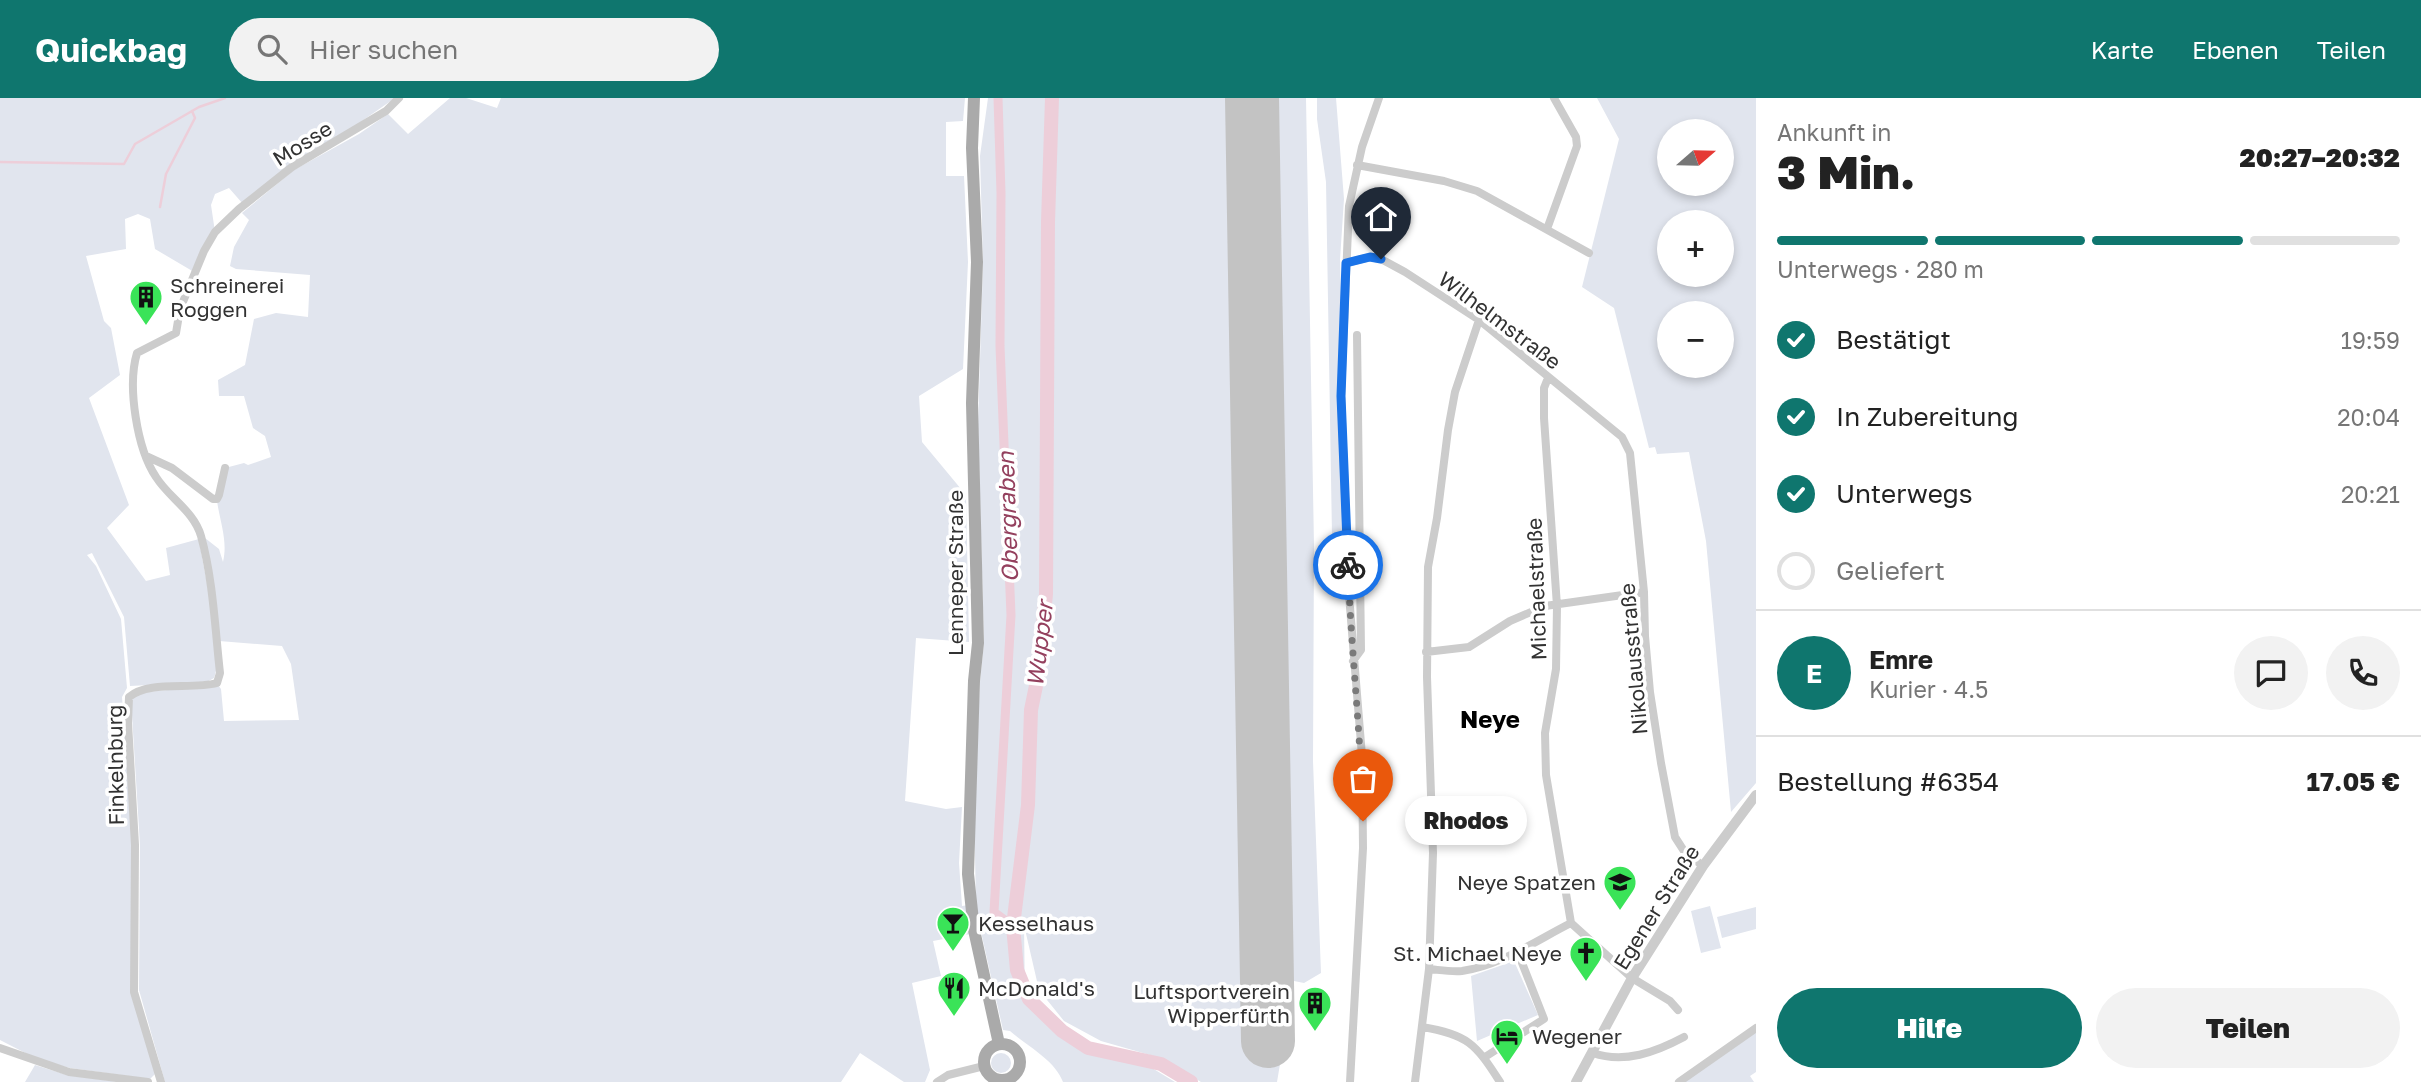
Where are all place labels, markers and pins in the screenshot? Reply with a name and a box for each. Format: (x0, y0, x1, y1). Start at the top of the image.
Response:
pin (1351, 187, 1411, 259)
place label: Schreinerei Roggen (170, 272, 284, 322)
building icon: Schreinerei Roggen (127, 278, 165, 327)
pin (1333, 749, 1393, 821)
callout: Rhodos (1405, 796, 1528, 846)
school or university icon: Neye Spatzen (1601, 863, 1639, 912)
place label: Neye Spatzen (1457, 869, 1596, 895)
bar icon: Kesselhaus (934, 904, 972, 953)
place label: Kesselhaus (978, 910, 1094, 936)
church icon: St. Michael Neye (1567, 934, 1605, 983)
place label: St. Michael Neye (1393, 940, 1562, 966)
restaurant icon: McDonald's (935, 969, 973, 1018)
place label: McDonald's (978, 975, 1095, 1001)
place label: Luftsportverein Wipperfürth (1133, 978, 1290, 1028)
building icon: Luftsportverein Wipperfürth (1296, 984, 1334, 1033)
hotel icon: Wegener (1488, 1017, 1526, 1066)
place label: Wegener (1532, 1023, 1622, 1049)

